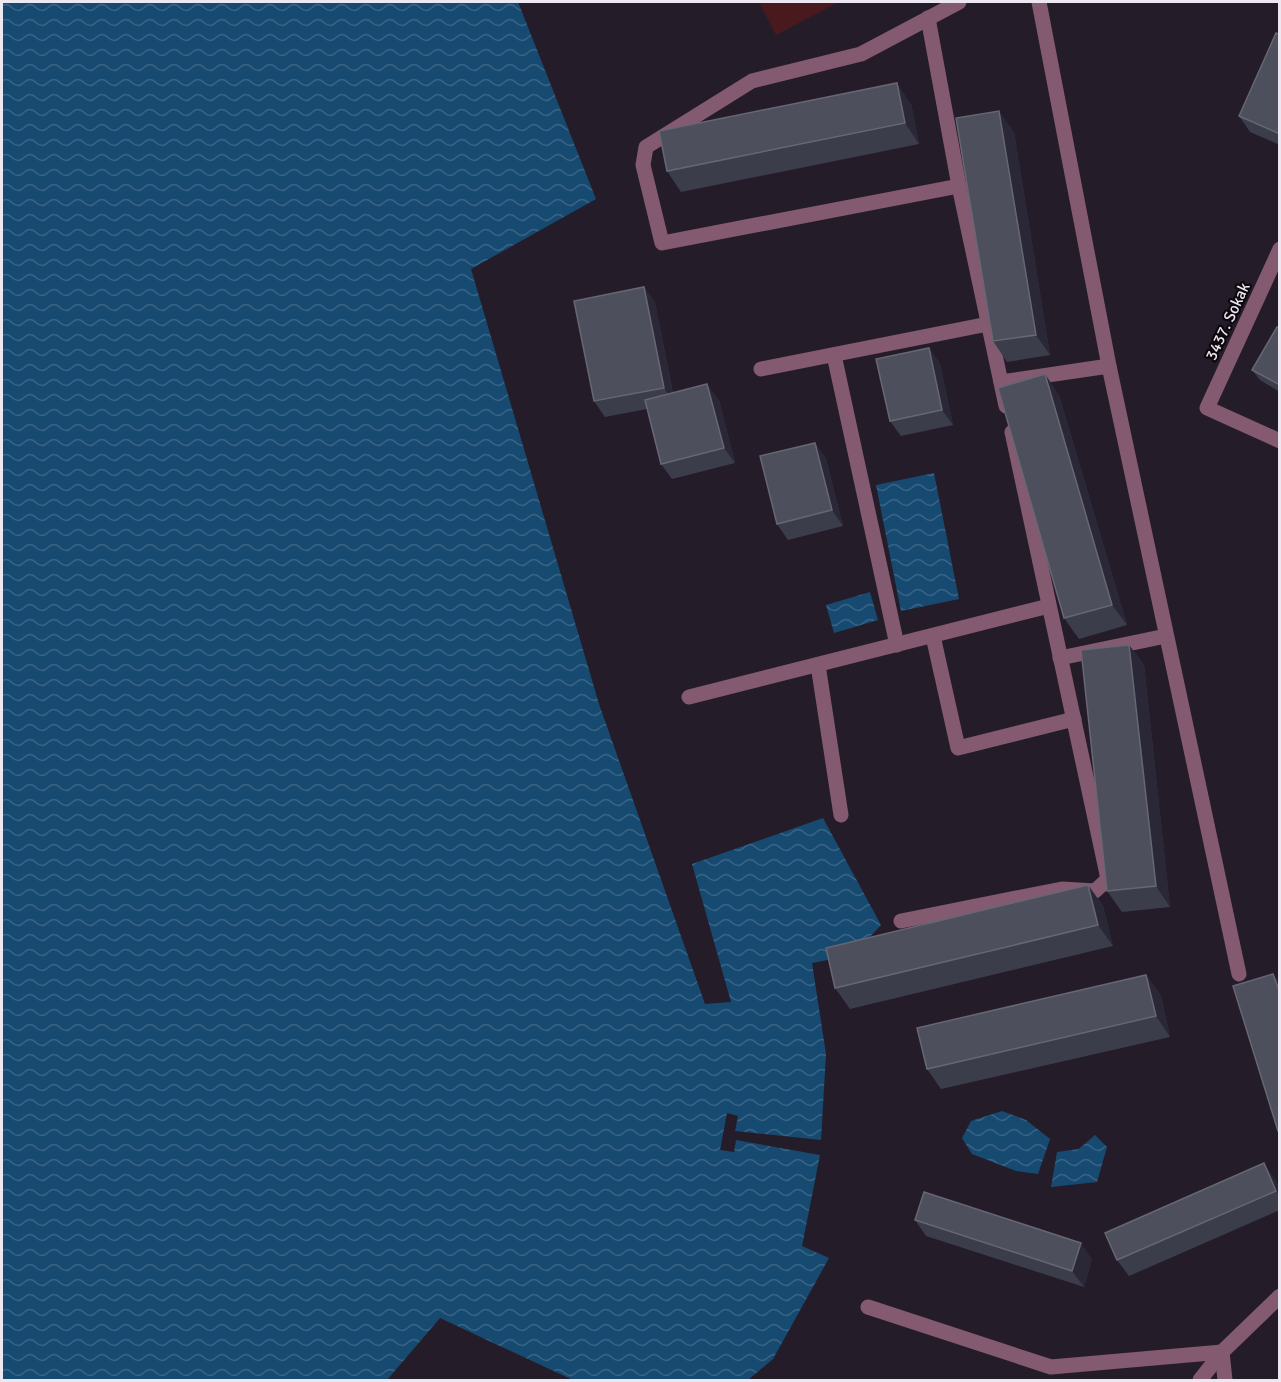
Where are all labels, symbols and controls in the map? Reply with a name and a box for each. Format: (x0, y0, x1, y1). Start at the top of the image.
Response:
street label: 3437. Sokak (1201, 279, 1255, 364)

